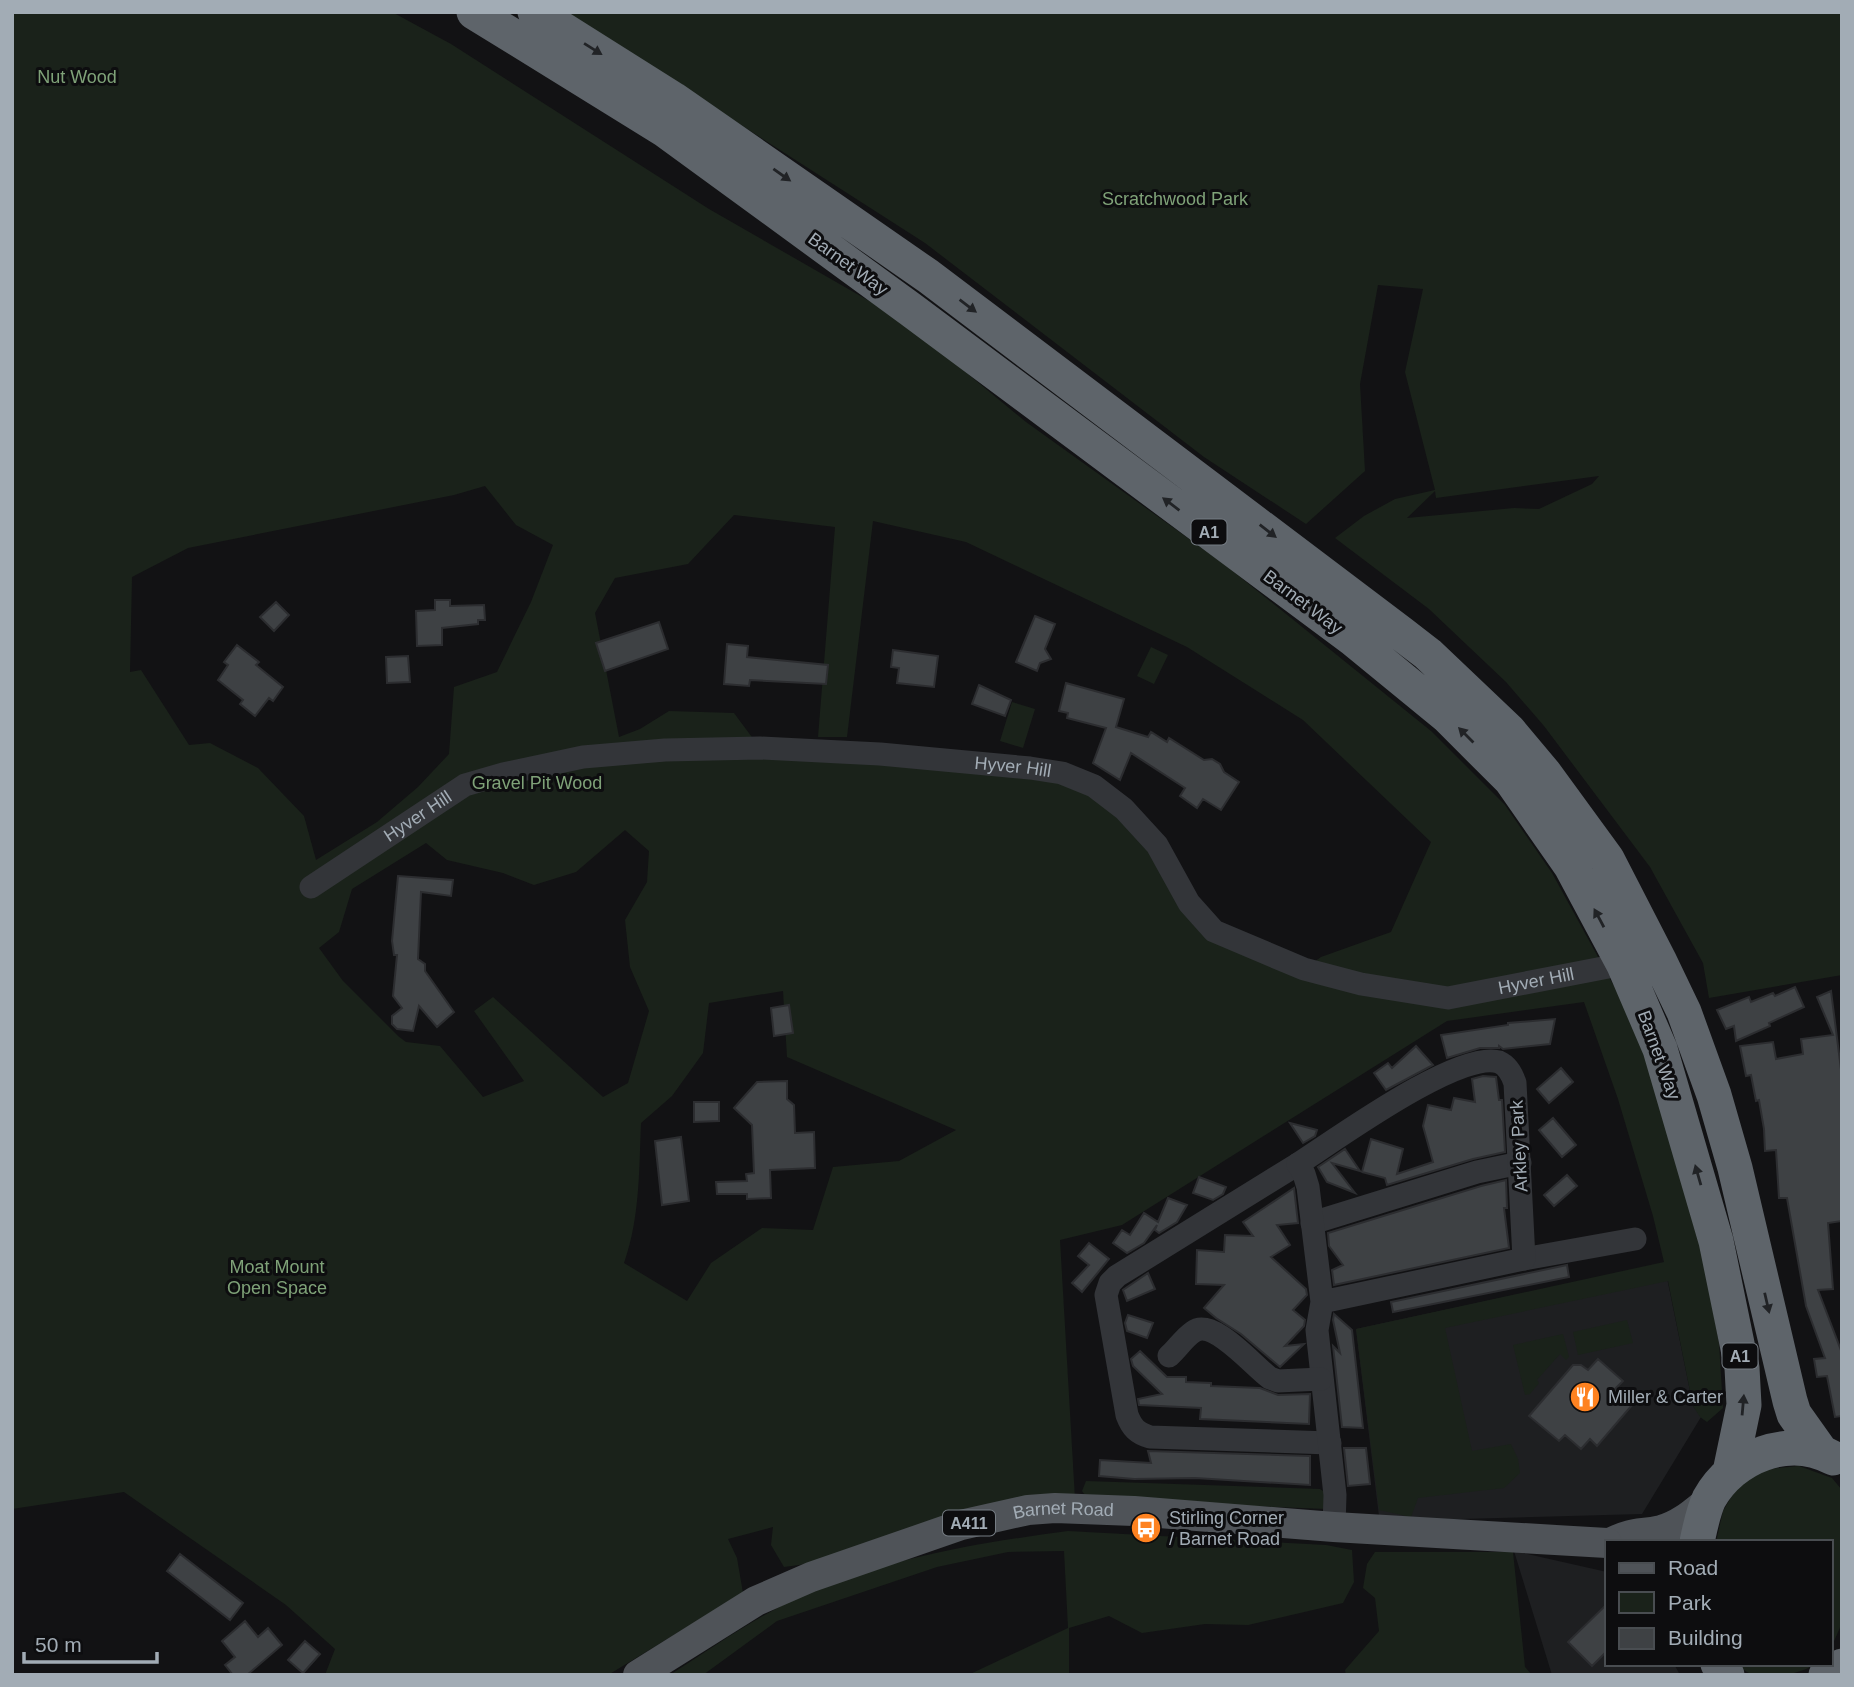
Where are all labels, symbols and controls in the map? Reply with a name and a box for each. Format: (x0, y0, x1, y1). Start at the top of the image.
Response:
one-way arrow (584, 42, 603, 55)
park label: Nut Wood (37, 67, 117, 87)
one-way arrow (773, 168, 791, 182)
park label: Scratchwood Park (1102, 189, 1249, 209)
street label: Barnet Way (804, 228, 892, 300)
one-way arrow (959, 299, 977, 313)
one-way arrow (1163, 496, 1181, 511)
road number: A1 (1192, 520, 1226, 544)
one-way arrow (1258, 524, 1277, 538)
street label: Barnet Way (1260, 566, 1346, 638)
one-way arrow (1458, 727, 1474, 744)
street label: Hyver Hill (974, 753, 1053, 781)
park label: Gravel Pit Wood (472, 773, 602, 793)
street label: Hyver Hill (380, 787, 455, 846)
one-way arrow (1593, 908, 1605, 927)
street label: Hyver Hill (1496, 964, 1576, 998)
street label: Barnet Way (1634, 1008, 1684, 1102)
street label: Arkley Park (1507, 1099, 1531, 1192)
one-way arrow (1692, 1164, 1702, 1185)
park label: Moat Mount Open Space (227, 1257, 327, 1298)
one-way arrow (1762, 1292, 1773, 1314)
road number: A1 (1722, 1344, 1758, 1368)
restaurant icon: Miller & Carter (1568, 1380, 1602, 1414)
place label: Miller & Carter (1608, 1387, 1723, 1407)
one-way arrow (1737, 1394, 1748, 1416)
street label: Barnet Road (1011, 1498, 1114, 1523)
place label: Stirling Corner / Barnet Road (1169, 1508, 1284, 1549)
road number: A411 (943, 1511, 995, 1536)
bus stop icon: Stirling Corner / Barnet Road (1129, 1511, 1163, 1545)
legend (1605, 1540, 1833, 1666)
text: Road (1668, 1556, 1718, 1579)
text: Park (1668, 1591, 1712, 1614)
scale bar (24, 1620, 158, 1664)
text: Building (1668, 1626, 1743, 1649)
text: 50 m (35, 1633, 82, 1656)

